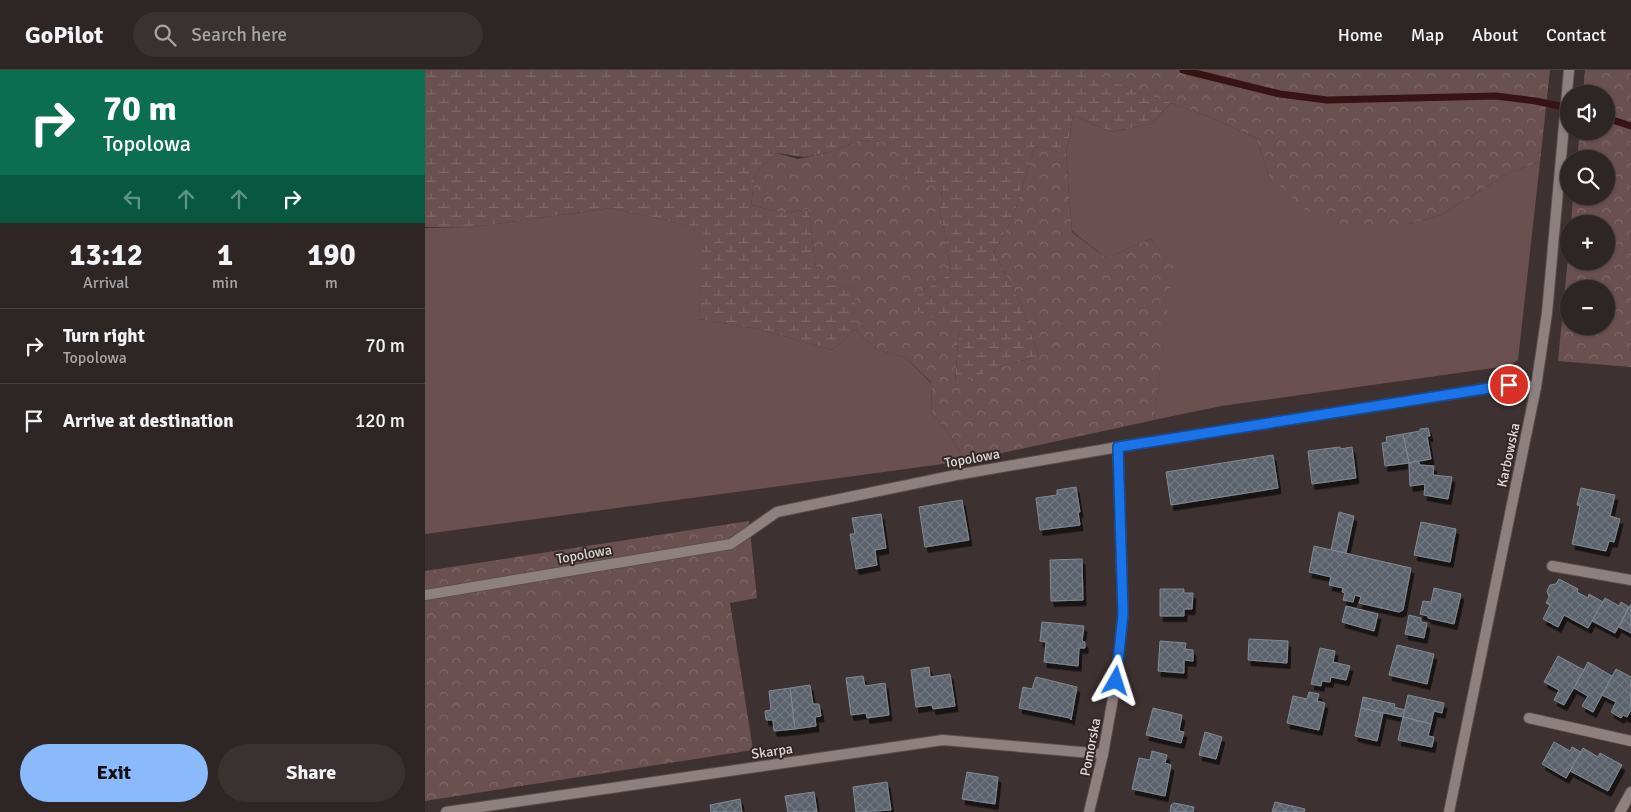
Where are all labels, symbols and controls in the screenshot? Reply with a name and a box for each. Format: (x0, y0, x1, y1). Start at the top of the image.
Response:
search box (133, 12, 483, 57)
text: GoPilot (25, 20, 103, 50)
icon: search (151, 21, 179, 49)
text: Search here (191, 23, 287, 47)
text: Home (1338, 24, 1383, 46)
text: Map (1411, 24, 1444, 46)
text: About (1472, 24, 1518, 46)
text: Contact (1546, 24, 1606, 46)
map controls (1560, 85, 1615, 335)
button: sound (1560, 85, 1615, 140)
text: 70 m (103, 87, 177, 130)
icon: right (20, 90, 85, 155)
text: Topolowa (103, 130, 191, 157)
button: search (1560, 150, 1615, 205)
icon: left (119, 185, 147, 213)
icon: ahead (172, 185, 200, 213)
icon: ahead (225, 185, 253, 213)
icon: right (278, 185, 306, 213)
button: + (1560, 215, 1615, 270)
text: 13:12 (69, 237, 143, 274)
text: 1 (217, 237, 233, 274)
text: 190 (307, 237, 356, 274)
text: Arrival (83, 273, 129, 293)
text: min (212, 273, 238, 293)
text: m (325, 273, 338, 293)
button: − (1560, 280, 1615, 335)
text: Turn right (63, 324, 145, 348)
icon: right (20, 332, 48, 360)
text: 70 m (365, 334, 405, 358)
text: Topolowa (63, 348, 127, 368)
pin (1488, 364, 1530, 406)
icon: arrive (1495, 371, 1523, 399)
icon: arrive (20, 407, 48, 435)
text: Arrive at destination (63, 409, 234, 433)
text: 120 m (355, 409, 405, 433)
street label: Karbowska (1493, 421, 1524, 489)
street label: Topolowa (943, 445, 1001, 472)
street label: Topolowa (555, 541, 613, 568)
position arrow (1089, 654, 1141, 706)
street label: Pomorska (1077, 717, 1104, 778)
street label: Skarpa (750, 740, 794, 763)
button: Exit (20, 744, 208, 802)
button: Share (218, 744, 405, 802)

